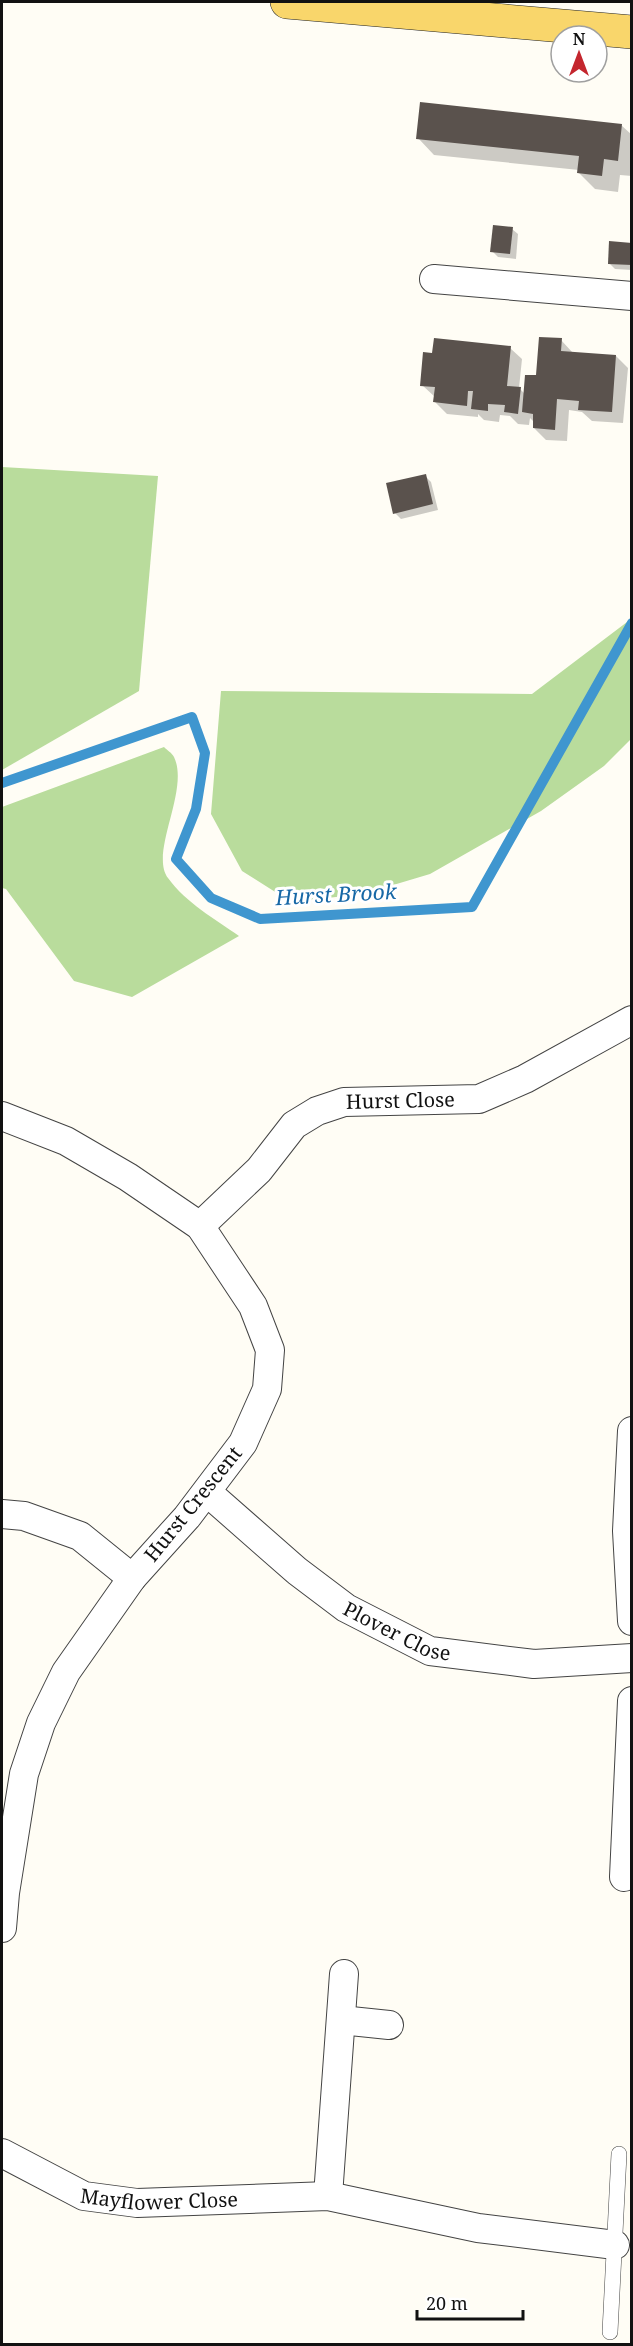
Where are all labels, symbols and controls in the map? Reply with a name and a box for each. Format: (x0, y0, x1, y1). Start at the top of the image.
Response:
north arrow (549, 24, 609, 84)
text: N (573, 28, 586, 50)
water label: Hurst Brook (274, 877, 398, 911)
street label: Hurst Close (345, 1086, 455, 1115)
street label: Hurst Crescent (138, 1440, 248, 1567)
street label: Plover Close (339, 1595, 452, 1666)
street label: Mayflower Close (79, 2182, 238, 2216)
scale bar (417, 2283, 524, 2321)
text: 20 m (426, 2291, 468, 2315)

